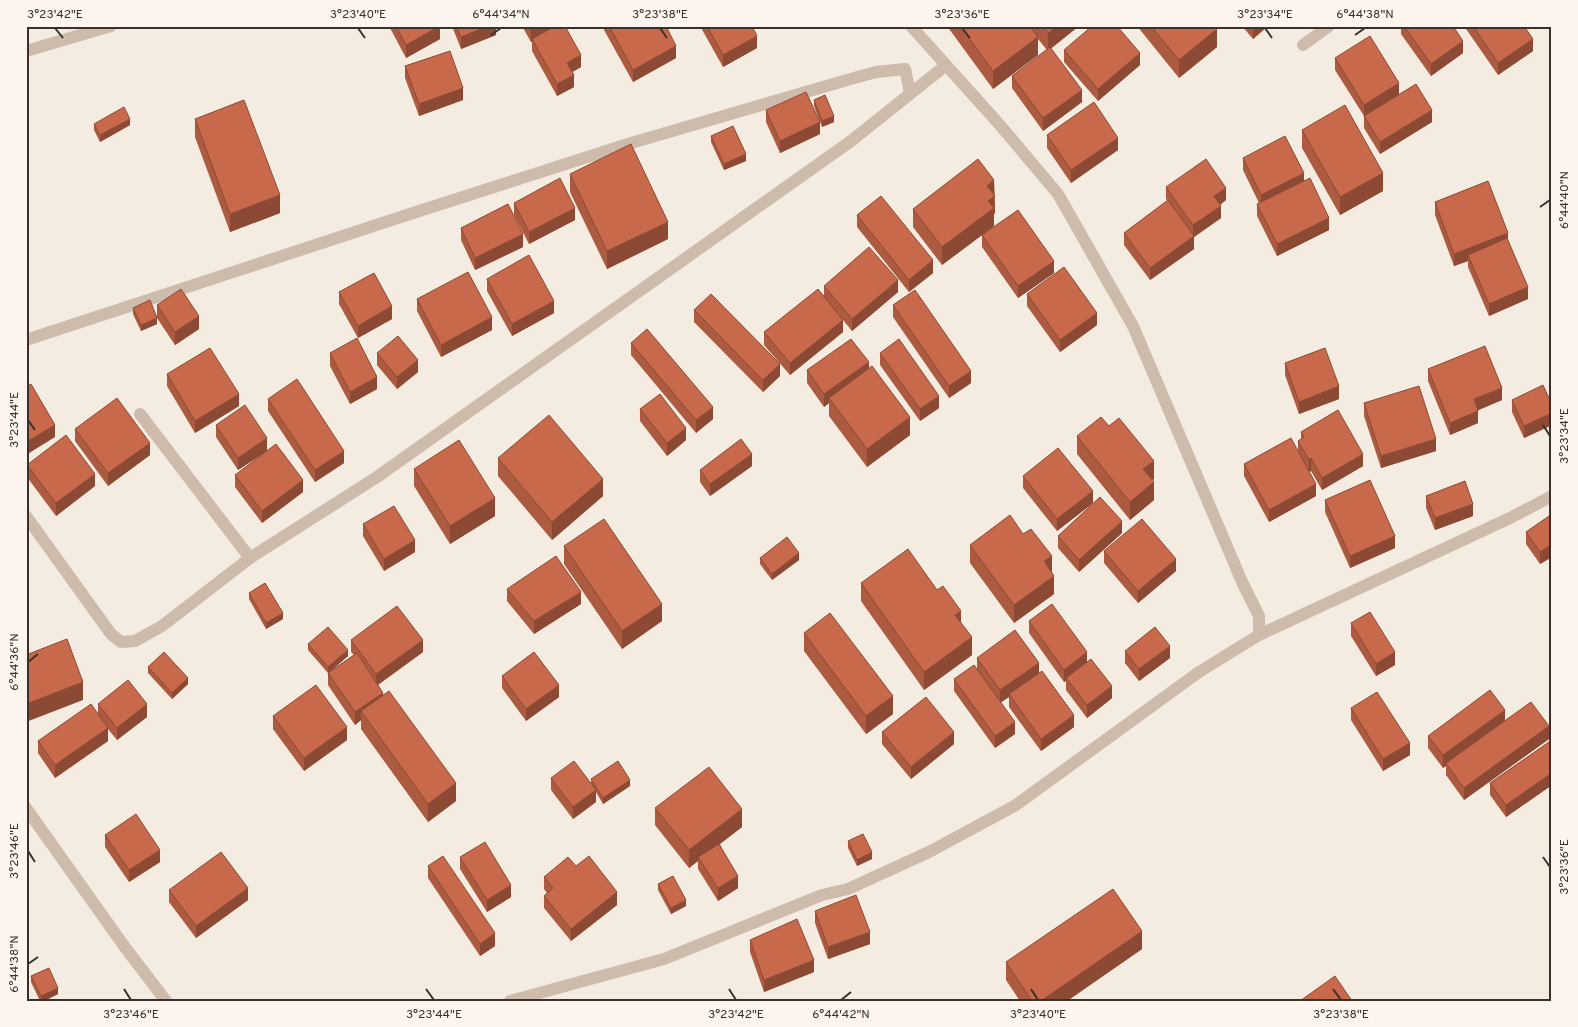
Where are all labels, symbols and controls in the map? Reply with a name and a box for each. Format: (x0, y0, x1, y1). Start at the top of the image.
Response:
text: 3°23'42"E (27, 7, 83, 23)
text: 3°23'40"E (330, 7, 386, 23)
text: 6°44'34"N (472, 7, 530, 23)
text: 3°23'38"E (632, 7, 688, 23)
text: 3°23'36"E (934, 7, 990, 23)
text: 3°23'34"E (1237, 7, 1293, 23)
text: 6°44'38"N (1336, 7, 1394, 23)
text: 6°44'40"N (1557, 171, 1573, 229)
text: 3°23'44"E (7, 392, 23, 448)
text: 3°23'34"E (1557, 408, 1573, 464)
text: 6°44'36"N (7, 633, 23, 691)
text: 3°23'46"E (7, 823, 23, 879)
text: 3°23'36"E (1557, 839, 1573, 895)
text: 6°44'38"N (7, 935, 23, 993)
text: 3°23'46"E (103, 1007, 159, 1023)
text: 3°23'44"E (406, 1007, 462, 1023)
text: 3°23'42"E (708, 1007, 764, 1023)
text: 6°44'42"N (812, 1007, 870, 1023)
text: 3°23'40"E (1010, 1007, 1066, 1023)
text: 3°23'38"E (1313, 1007, 1369, 1023)

